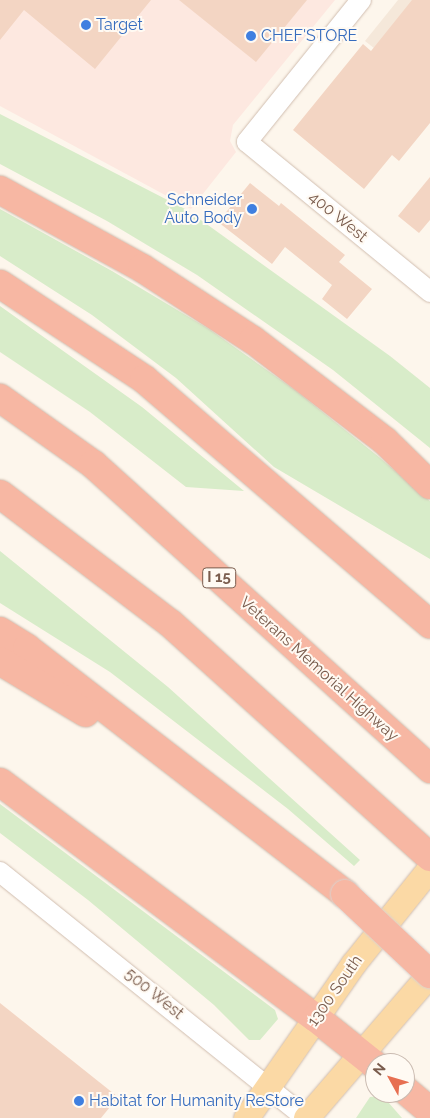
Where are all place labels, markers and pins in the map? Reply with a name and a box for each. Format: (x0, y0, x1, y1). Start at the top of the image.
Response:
place label: Target (96, 15, 143, 35)
marker: Target (80, 19, 92, 31)
place label: CHEF'STORE (261, 26, 357, 46)
marker: CHEF'STORE (245, 30, 257, 42)
place label: Schneider Auto Body (164, 190, 242, 228)
marker: Schneider Auto Body (246, 203, 258, 215)
place label: Habitat for Humanity ReStore (89, 1091, 305, 1111)
marker: Habitat for Humanity ReStore (73, 1095, 85, 1107)

